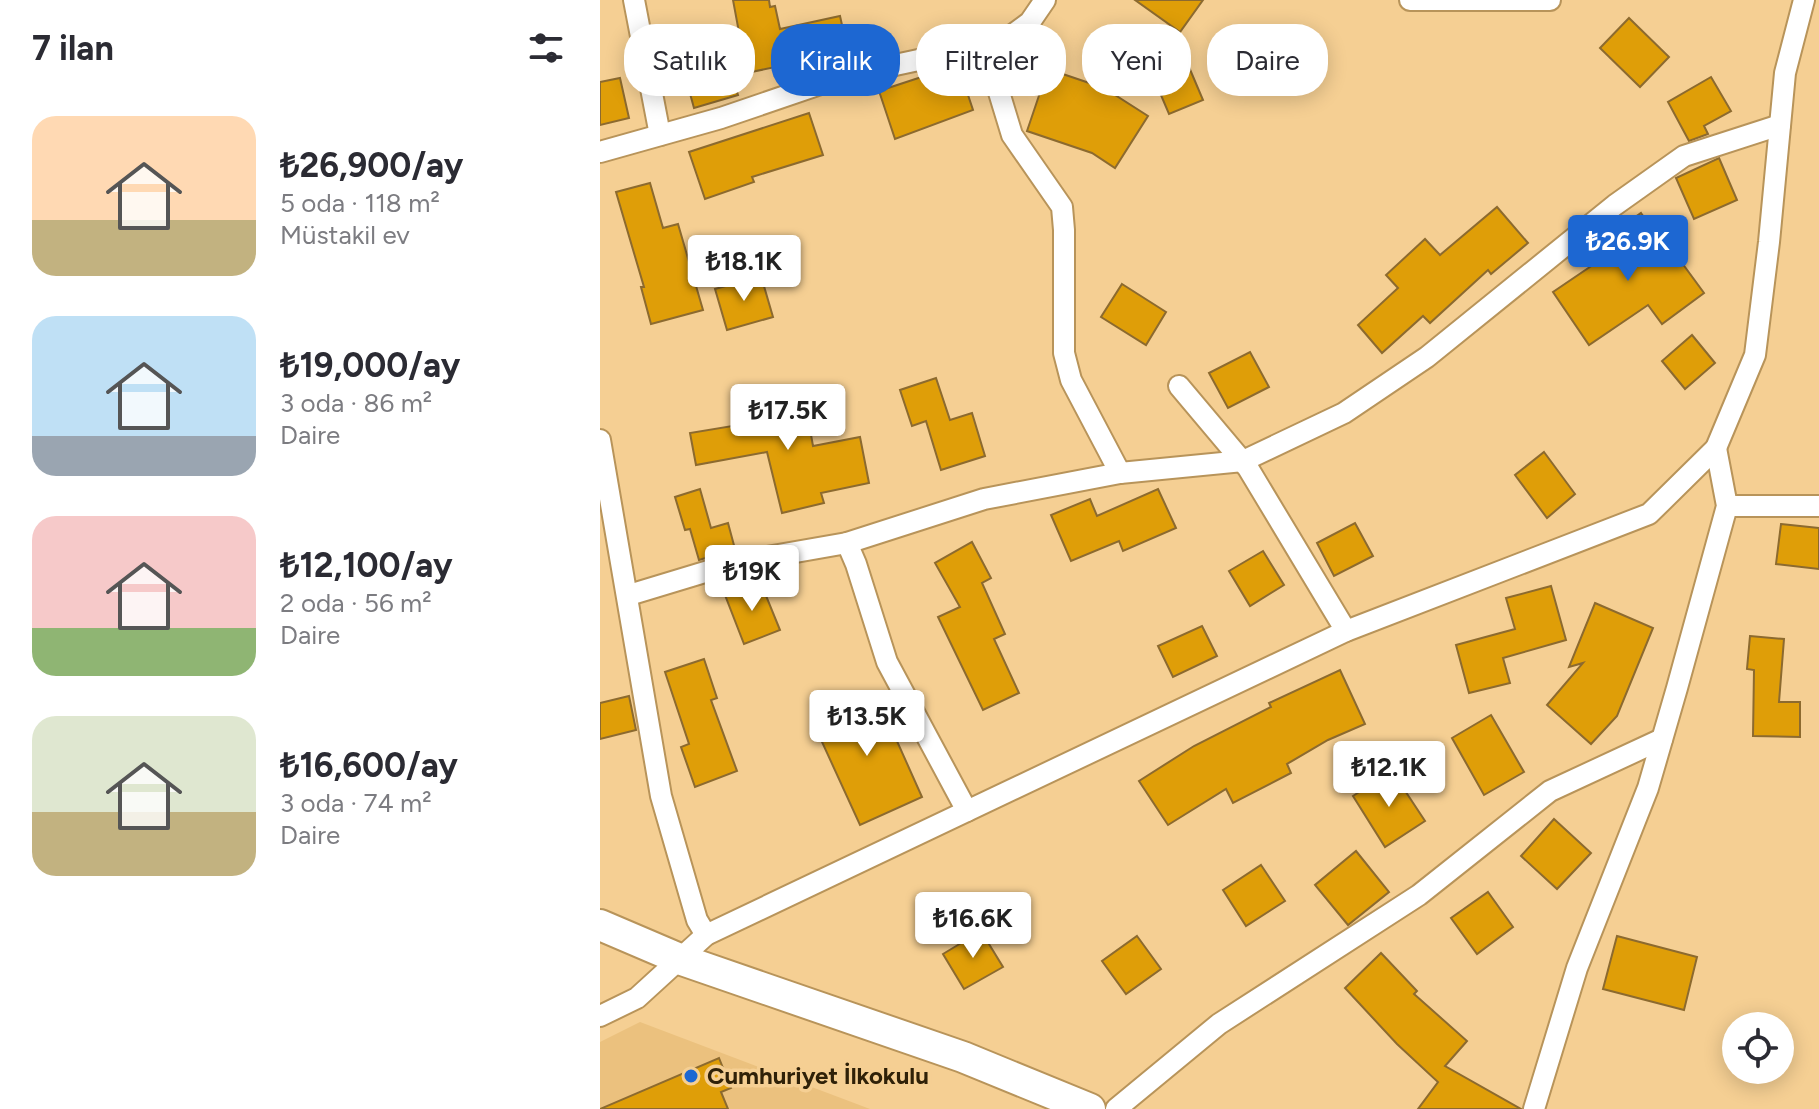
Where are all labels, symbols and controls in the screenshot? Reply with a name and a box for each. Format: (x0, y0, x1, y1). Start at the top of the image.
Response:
chip: Satılık (624, 24, 755, 96)
chip: Kiralık (771, 24, 900, 96)
chip: Filtreler (916, 24, 1066, 96)
chip: Yeni (1082, 24, 1191, 96)
chip: Daire (1207, 24, 1328, 96)
icon: filters (524, 26, 568, 70)
text: 7 ilan (32, 28, 114, 69)
text: ₺26,900/ay (280, 145, 463, 186)
icon: home (96, 148, 192, 244)
text: 5 oda · 118 m² (280, 187, 440, 219)
pin: ₺26.9K (1563, 215, 1693, 283)
text: Müstakil ev (280, 219, 410, 251)
text: ₺26.9K (1586, 225, 1670, 257)
pin: ₺18.1K (679, 235, 809, 303)
text: ₺18.1K (706, 245, 782, 277)
text: ₺19,000/ay (280, 345, 460, 386)
icon: home (96, 348, 192, 444)
pin: ₺17.5K (723, 384, 853, 452)
text: 3 oda · 86 m² (280, 387, 432, 419)
text: ₺17.5K (748, 394, 828, 426)
text: Daire (280, 419, 340, 451)
text: ₺12,100/ay (280, 545, 453, 586)
pin: ₺19K (705, 545, 799, 613)
icon: home (96, 548, 192, 644)
text: ₺19K (723, 555, 781, 587)
text: 2 oda · 56 m² (280, 587, 432, 619)
text: Daire (280, 619, 340, 651)
pin: ₺13.5K (802, 690, 932, 758)
text: ₺13.5K (827, 700, 907, 732)
pin: ₺12.1K (1324, 741, 1454, 809)
text: ₺16,600/ay (280, 745, 458, 786)
icon: home (96, 748, 192, 844)
text: ₺12.1K (1351, 751, 1427, 783)
text: 3 oda · 74 m² (280, 787, 432, 819)
text: Daire (280, 819, 340, 851)
pin: ₺16.6K (908, 892, 1038, 960)
text: ₺16.6K (933, 902, 1013, 934)
map controls (1722, 1012, 1794, 1084)
button: locate (1722, 1012, 1794, 1084)
place label: Cumhuriyet İlkokulu (707, 1061, 929, 1090)
marker: Cumhuriyet İlkokulu (682, 1067, 700, 1085)

